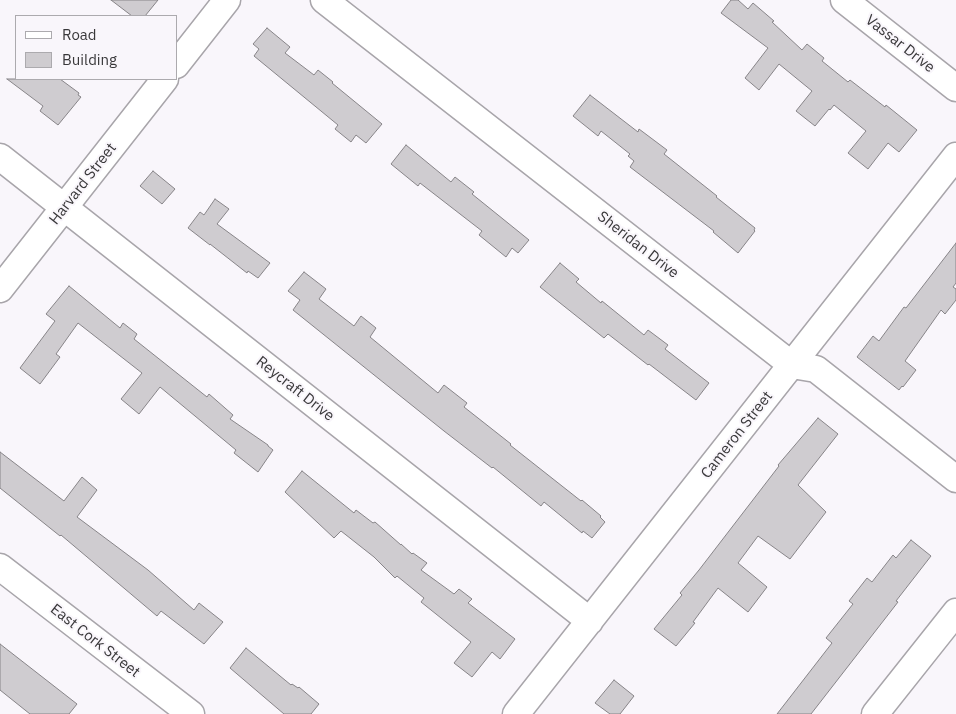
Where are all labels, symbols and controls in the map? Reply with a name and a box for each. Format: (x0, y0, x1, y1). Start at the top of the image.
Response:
street label: Vassar Drive (862, 11, 938, 77)
legend (15, 15, 178, 80)
text: Road (62, 25, 97, 44)
text: Building (62, 50, 117, 69)
street label: Harvard Street (46, 140, 120, 228)
street label: Sheridan Drive (594, 208, 682, 282)
street label: Reycraft Drive (252, 353, 338, 425)
street label: Cameron Street (697, 388, 777, 482)
street label: East Cork Street (47, 600, 143, 682)

